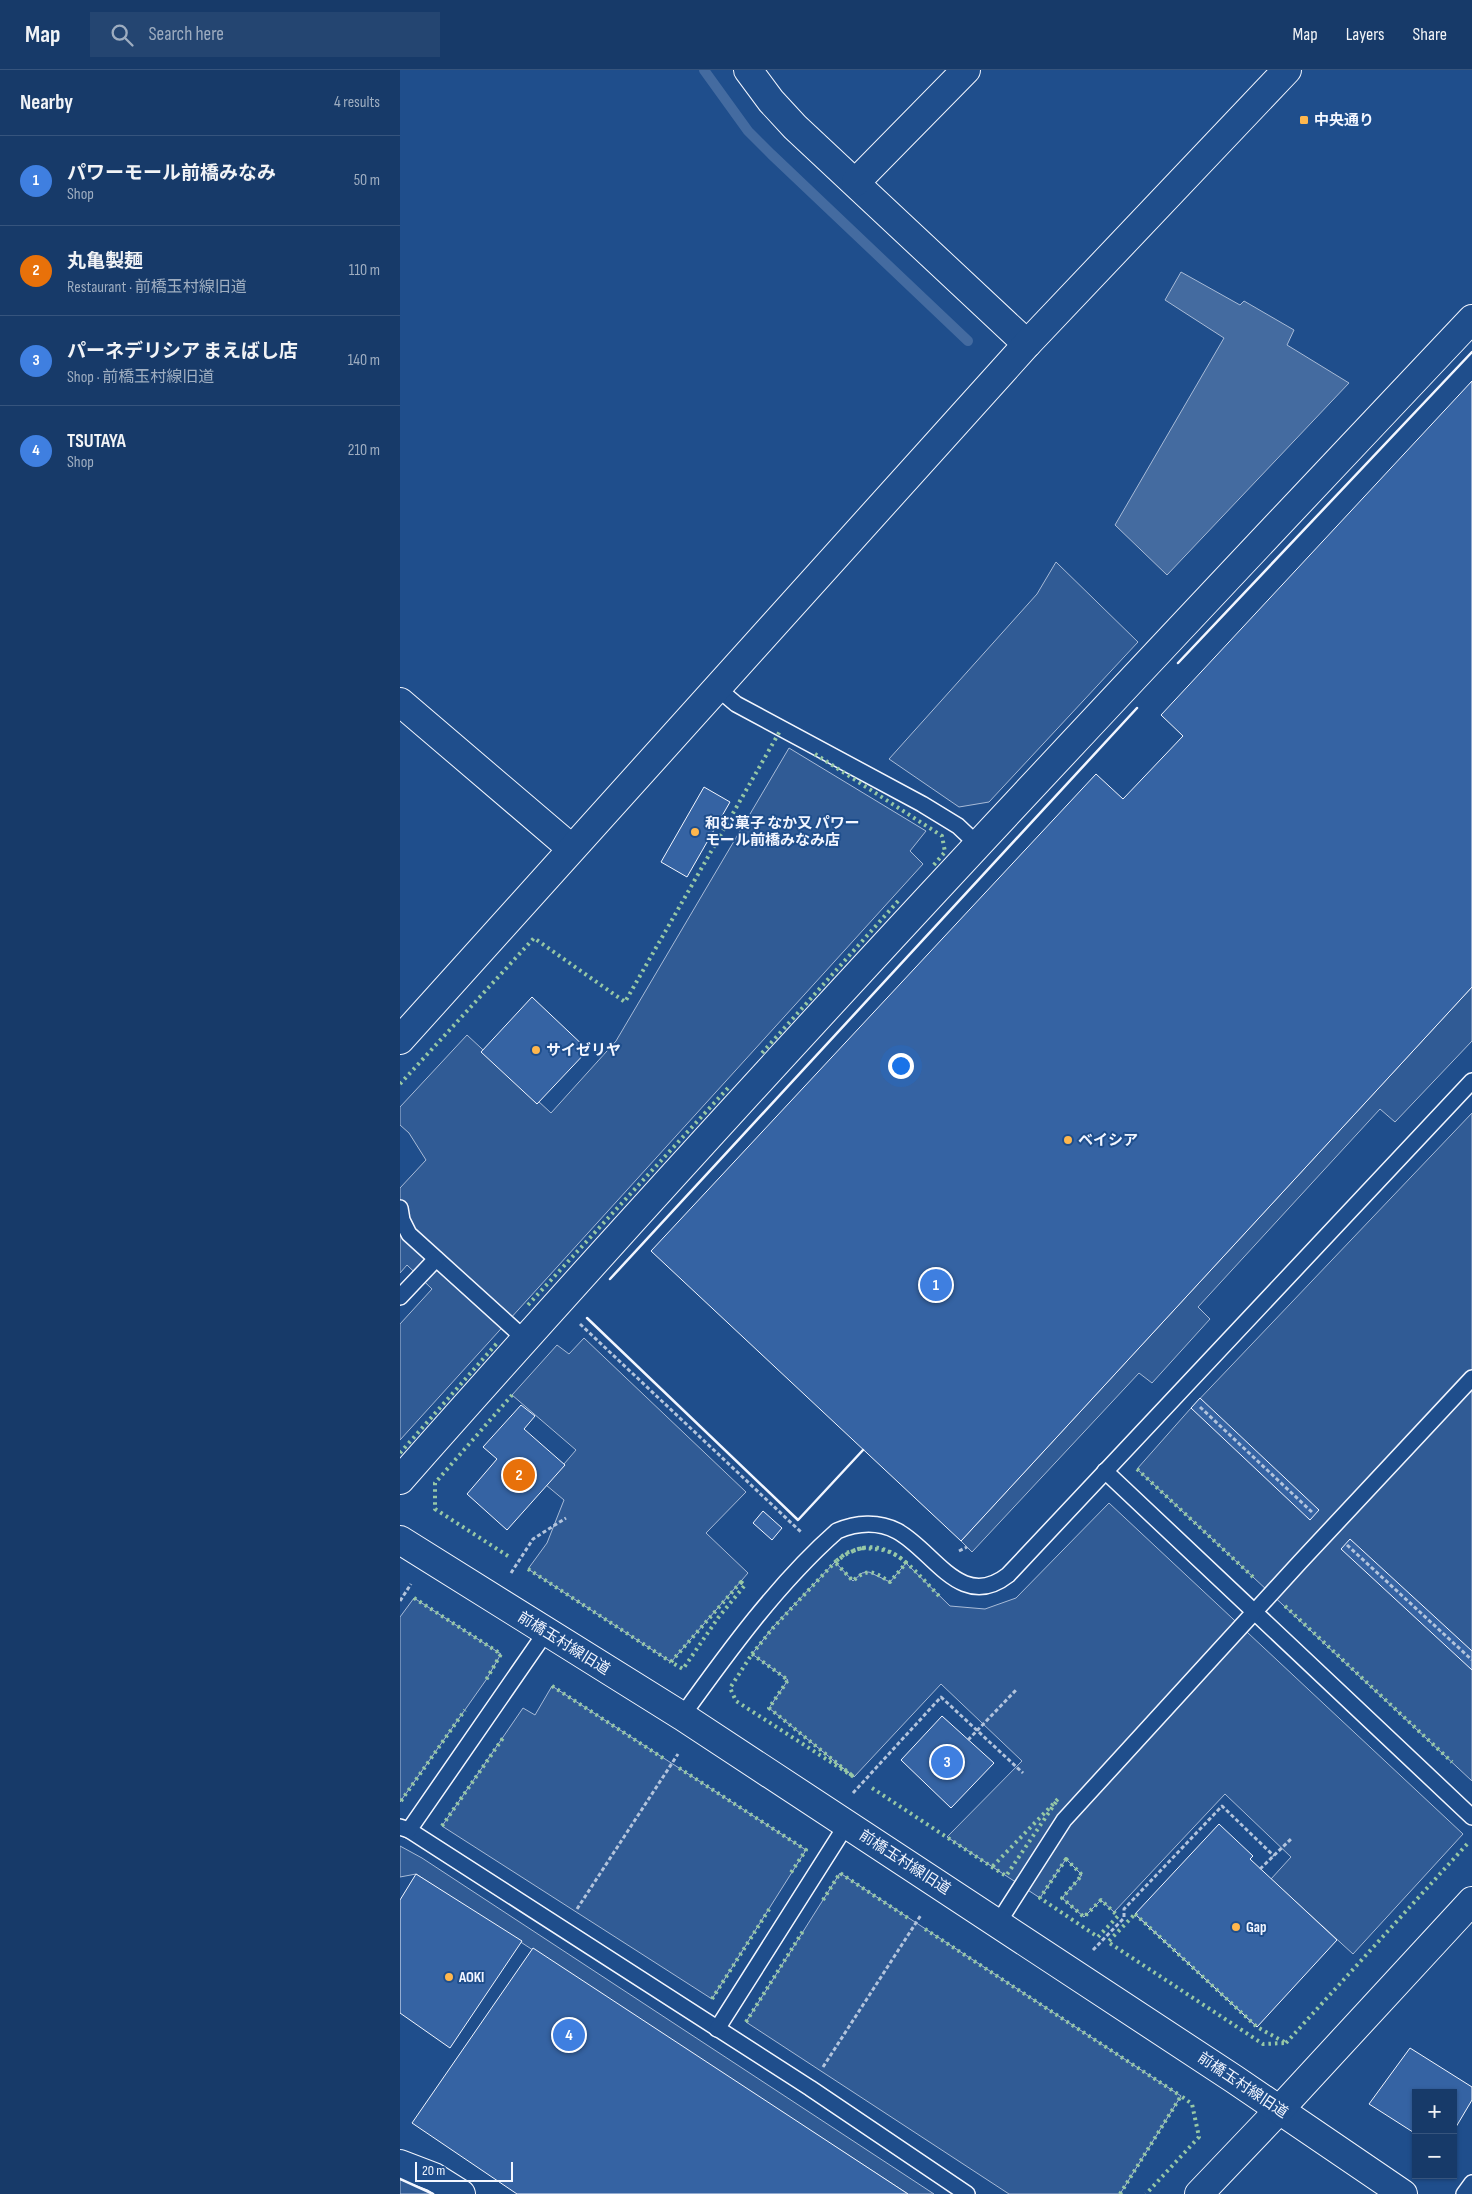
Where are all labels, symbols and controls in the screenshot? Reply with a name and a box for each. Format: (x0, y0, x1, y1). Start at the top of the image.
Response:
search box (90, 12, 440, 57)
text: Map (25, 20, 60, 49)
icon: search (108, 21, 136, 49)
text: Search here (148, 23, 224, 46)
text: Map (1293, 24, 1318, 45)
text: Layers (1346, 24, 1385, 45)
text: Share (1413, 24, 1447, 45)
text: Nearby (20, 90, 73, 115)
text: 4 results (334, 93, 380, 112)
place label: 中央通り (1314, 111, 1374, 130)
marker: 中央通り (1298, 114, 1310, 126)
text: パワーモール前橋みなみ (67, 162, 276, 185)
text: 1 (33, 171, 39, 190)
text: 50 m (354, 171, 380, 190)
text: Shop (67, 185, 94, 204)
text: 丸亀製麺 (67, 250, 143, 273)
text: 2 (32, 261, 40, 280)
text: 110 m (349, 261, 380, 280)
text: Restaurant · 前橋玉村線旧道 (67, 278, 247, 297)
text: パーネデリシア まえばし店 (67, 340, 298, 363)
text: 3 (32, 351, 40, 370)
text: 140 m (348, 351, 380, 370)
text: Shop · 前橋玉村線旧道 (67, 368, 214, 387)
text: TSUTAYA (67, 430, 126, 453)
text: 4 (32, 441, 40, 460)
text: 210 m (348, 441, 380, 460)
text: Shop (67, 453, 94, 472)
place label: 和む菓子 なか又 パワー モール前橋みなみ店 (705, 814, 860, 850)
marker: 和む菓子 なか又 パワー モール前橋みなみ店 (689, 826, 701, 838)
place label: サイゼリヤ (546, 1041, 621, 1060)
marker: サイゼリヤ (530, 1044, 542, 1056)
your location (888, 1053, 914, 1079)
place label: ベイシア (1078, 1131, 1138, 1150)
marker: ベイシア (1062, 1134, 1074, 1146)
pin: 1 (920, 1266, 952, 1304)
pin: 2 (503, 1456, 535, 1494)
street label: 前橋玉村線旧道 (514, 1608, 613, 1679)
pin: 3 (931, 1743, 963, 1781)
street label: 前橋玉村線旧道 (856, 1826, 954, 1899)
place label: Gap (1246, 1918, 1266, 1937)
marker: Gap (1230, 1921, 1242, 1933)
place label: AOKI (458, 1968, 484, 1987)
marker: AOKI (443, 1971, 455, 1983)
pin: 4 (553, 2016, 585, 2054)
street label: 前橋玉村線旧道 (1194, 2048, 1292, 2123)
map controls (1412, 2089, 1457, 2179)
button: + (1412, 2089, 1457, 2134)
button: − (1412, 2134, 1457, 2179)
scale bar (415, 2159, 512, 2182)
text: 20 m (422, 2162, 445, 2179)

